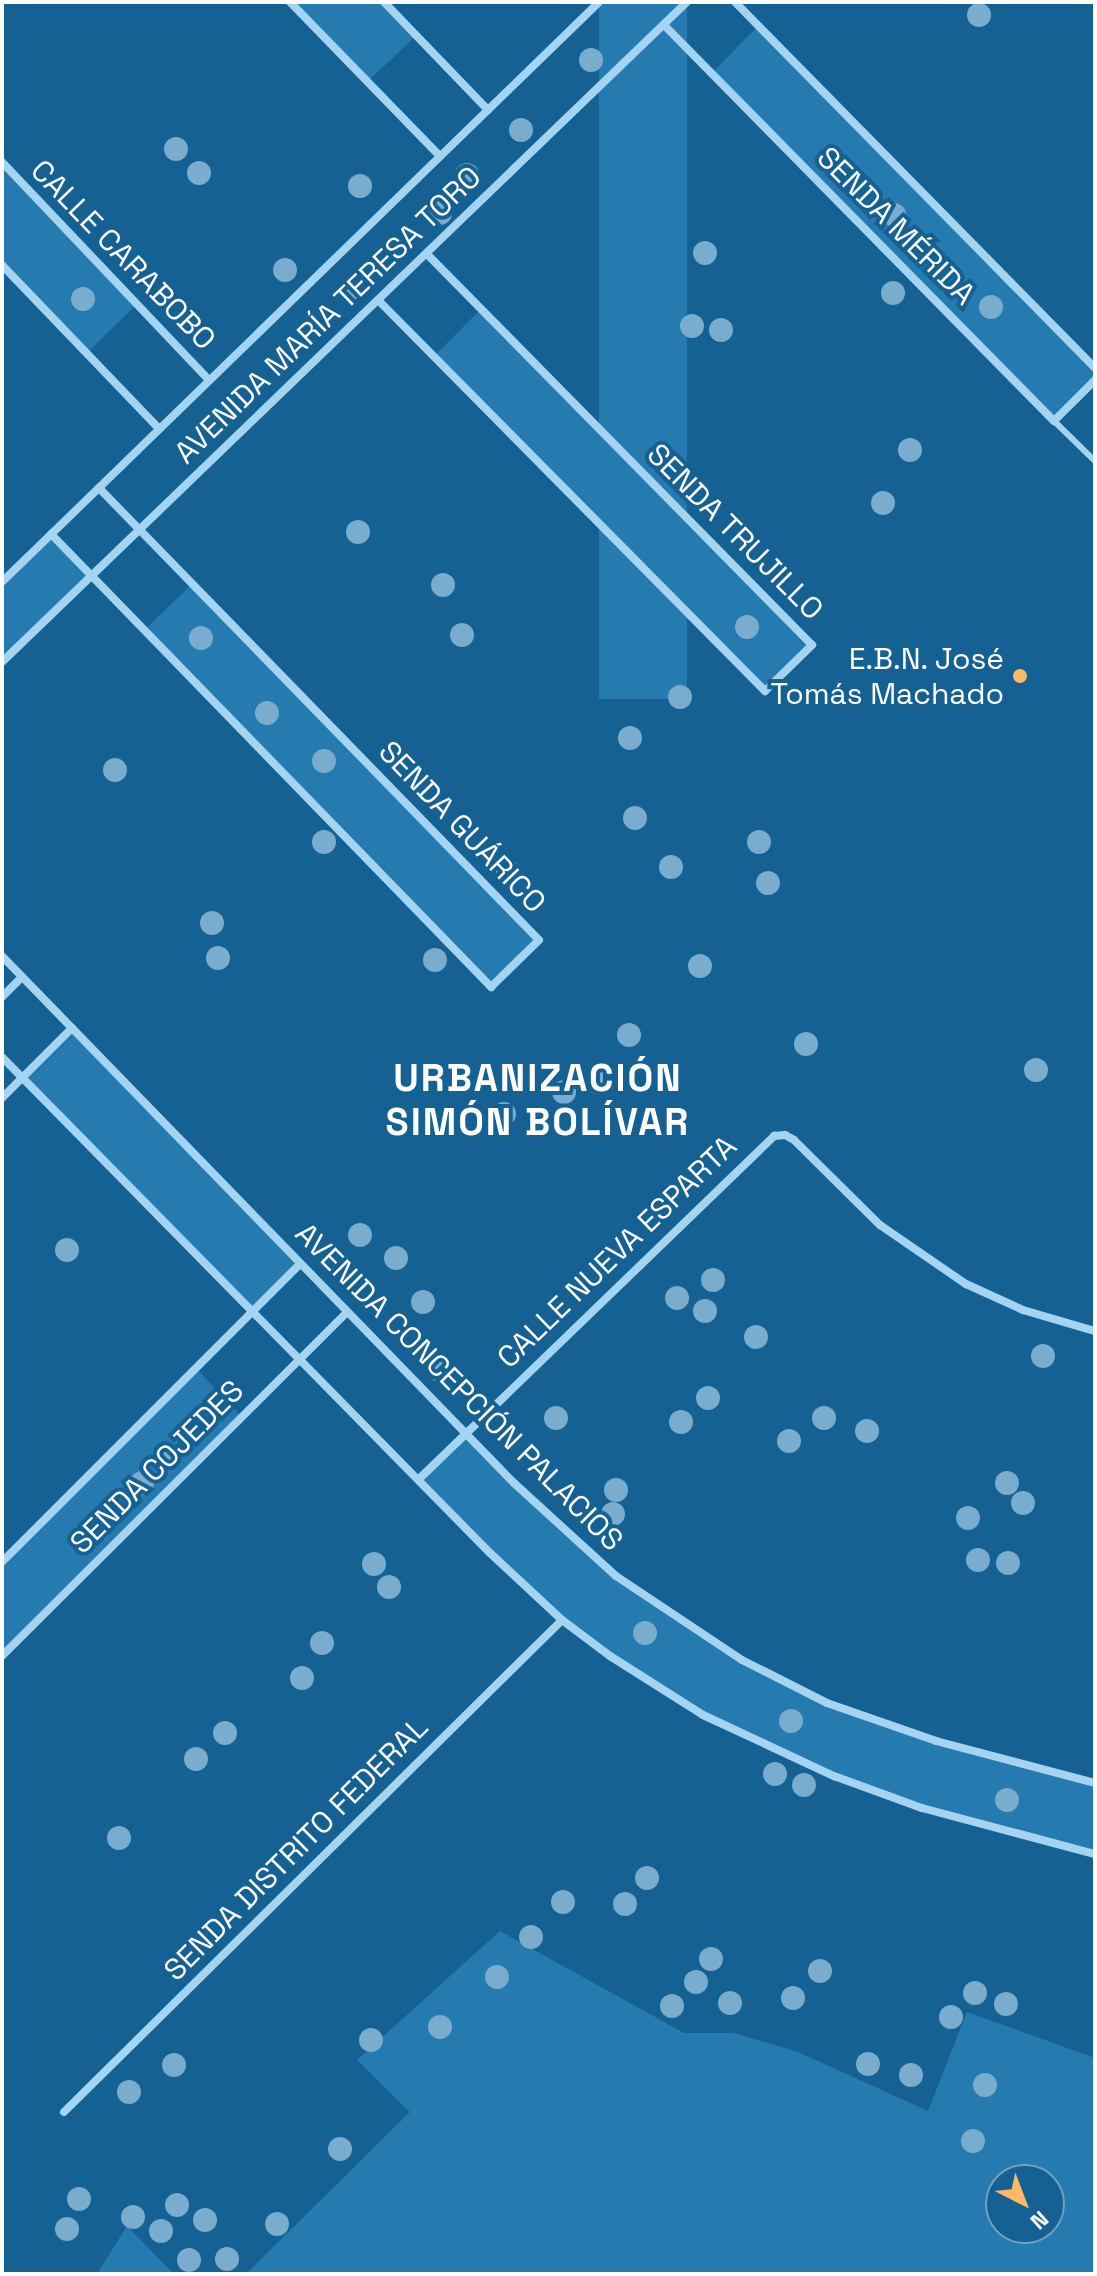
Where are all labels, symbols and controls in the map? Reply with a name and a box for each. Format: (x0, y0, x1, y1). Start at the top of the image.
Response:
street label: SENDA MÉRIDA (809, 139, 983, 313)
street label: CALLE CARABOBO (23, 153, 223, 357)
street label: AVENIDA MARÍA TERESA TORO (166, 158, 490, 472)
street label: SENDA TRUJILLO (639, 436, 831, 628)
place label: E.B.N. José Tomás Machado (771, 641, 1004, 712)
marker: E.B.N. José Tomás Machado (1011, 667, 1029, 685)
street label: SENDA GUÁRICO (371, 733, 553, 921)
district label: URBANIZACIÓN SIMÓN BOLÍVAR (386, 1056, 690, 1146)
street label: CALLE NUEVA ESPARTA (490, 1128, 744, 1376)
street label: AVENIDA CONCEPCIÓN PALACIOS (287, 1215, 631, 1559)
street label: SENDA COJEDES (63, 1373, 251, 1561)
street label: SENDA DISTRITO FEDERAL (156, 1709, 436, 1989)
north arrow (985, 2164, 1065, 2244)
text: N (1025, 2205, 1055, 2236)

